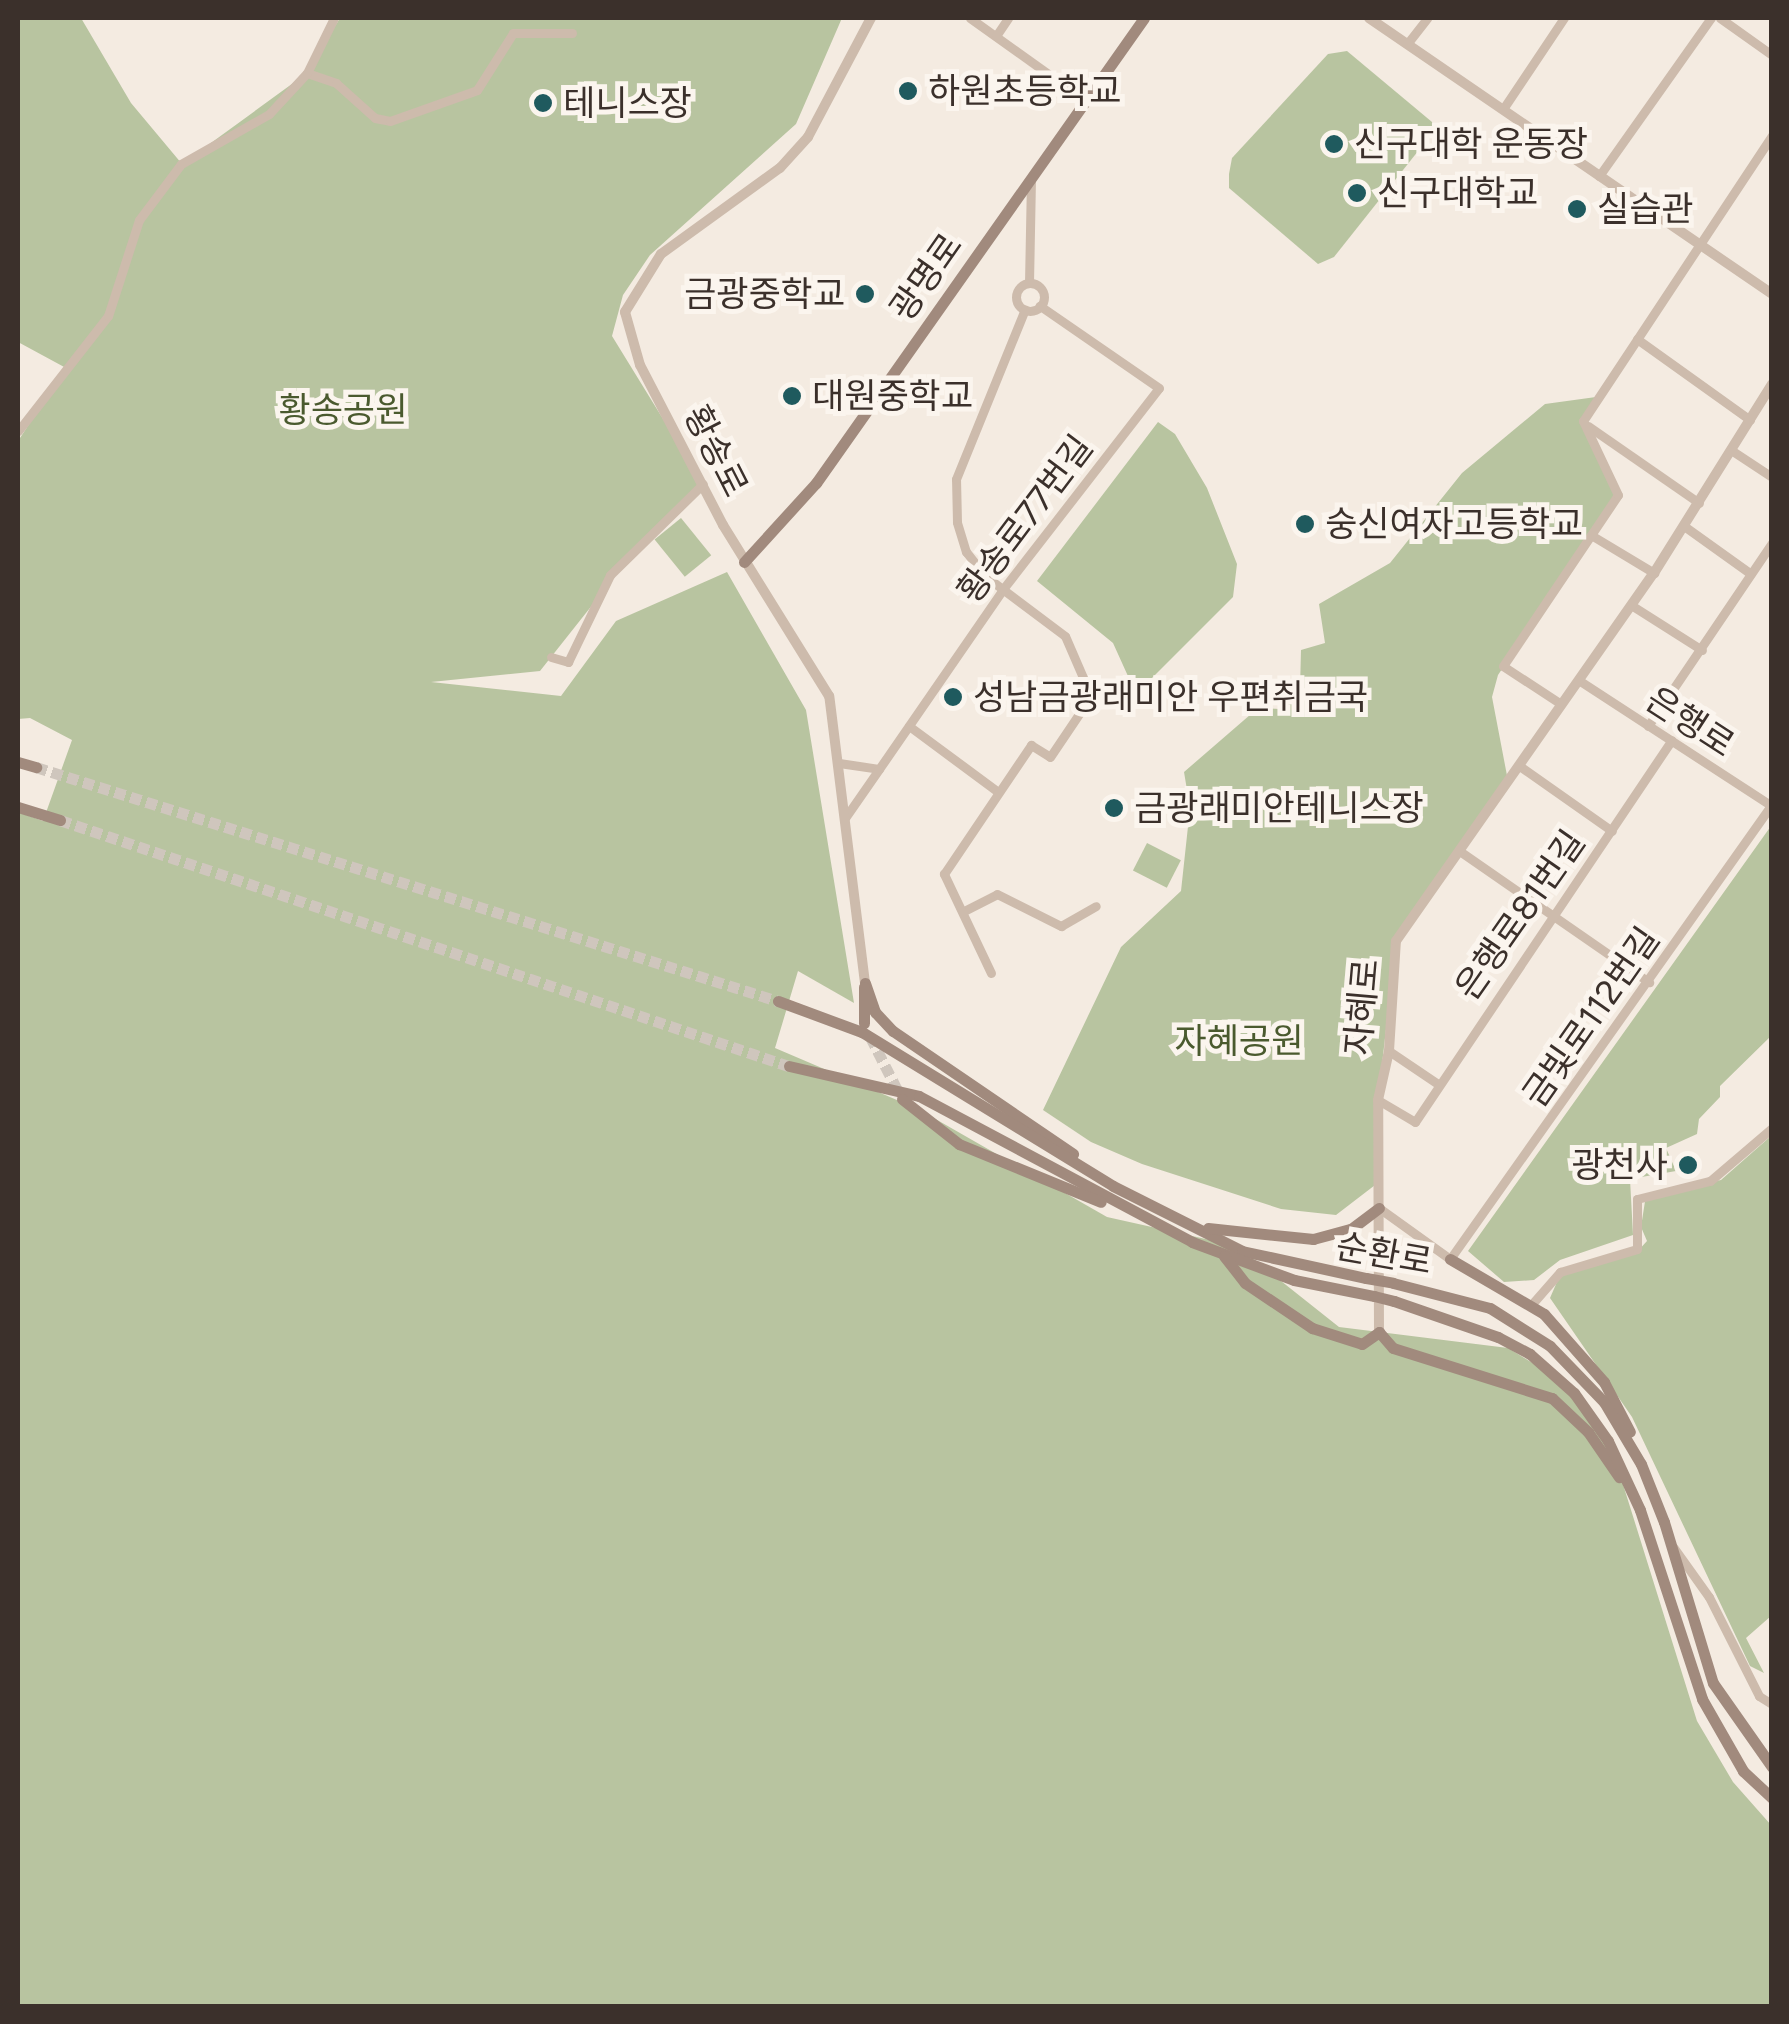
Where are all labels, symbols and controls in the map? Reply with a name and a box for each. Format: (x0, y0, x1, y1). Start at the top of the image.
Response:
place label: 하원초등학교 (928, 70, 1121, 112)
marker: 하원초등학교 (897, 80, 919, 102)
place label: 테니스장 (563, 82, 692, 124)
marker: 테니스장 (532, 92, 554, 114)
place label: 신구대학 운동장 (1354, 123, 1588, 165)
marker: 신구대학 운동장 (1323, 133, 1345, 155)
place label: 신구대학교 (1377, 172, 1538, 214)
marker: 신구대학교 (1346, 182, 1368, 204)
place label: 실습관 (1597, 188, 1694, 230)
marker: 실습관 (1566, 198, 1588, 220)
street label: 광명로 (881, 225, 971, 329)
place label: 금광중학교 (684, 273, 845, 315)
marker: 금광중학교 (854, 283, 876, 305)
place label: 대원중학교 (812, 375, 973, 417)
marker: 대원중학교 (781, 385, 803, 407)
park label: 황송공원 (279, 389, 407, 431)
street label: 황송로 (675, 398, 757, 504)
street label: 황송로77번길 (948, 427, 1102, 611)
place label: 숭신여자고등학교 (1325, 503, 1583, 545)
marker: 숭신여자고등학교 (1294, 513, 1316, 535)
place label: 성남금광래미안 우편취금국 (973, 676, 1368, 718)
street label: 은행로 (1638, 678, 1742, 766)
marker: 성남금광래미안 우편취금국 (942, 686, 964, 708)
place label: 금광래미안테니스장 (1134, 787, 1424, 829)
marker: 금광래미안테니스장 (1103, 797, 1125, 819)
street label: 은행로81번길 (1446, 822, 1594, 1008)
street label: 금빛로112번길 (1514, 919, 1668, 1115)
street label: 자혜로 (1337, 957, 1387, 1057)
park label: 자혜공원 (1175, 1020, 1303, 1062)
place label: 광천사 (1571, 1144, 1668, 1186)
marker: 광천사 (1677, 1154, 1699, 1176)
street label: 순환로 (1333, 1225, 1435, 1283)

